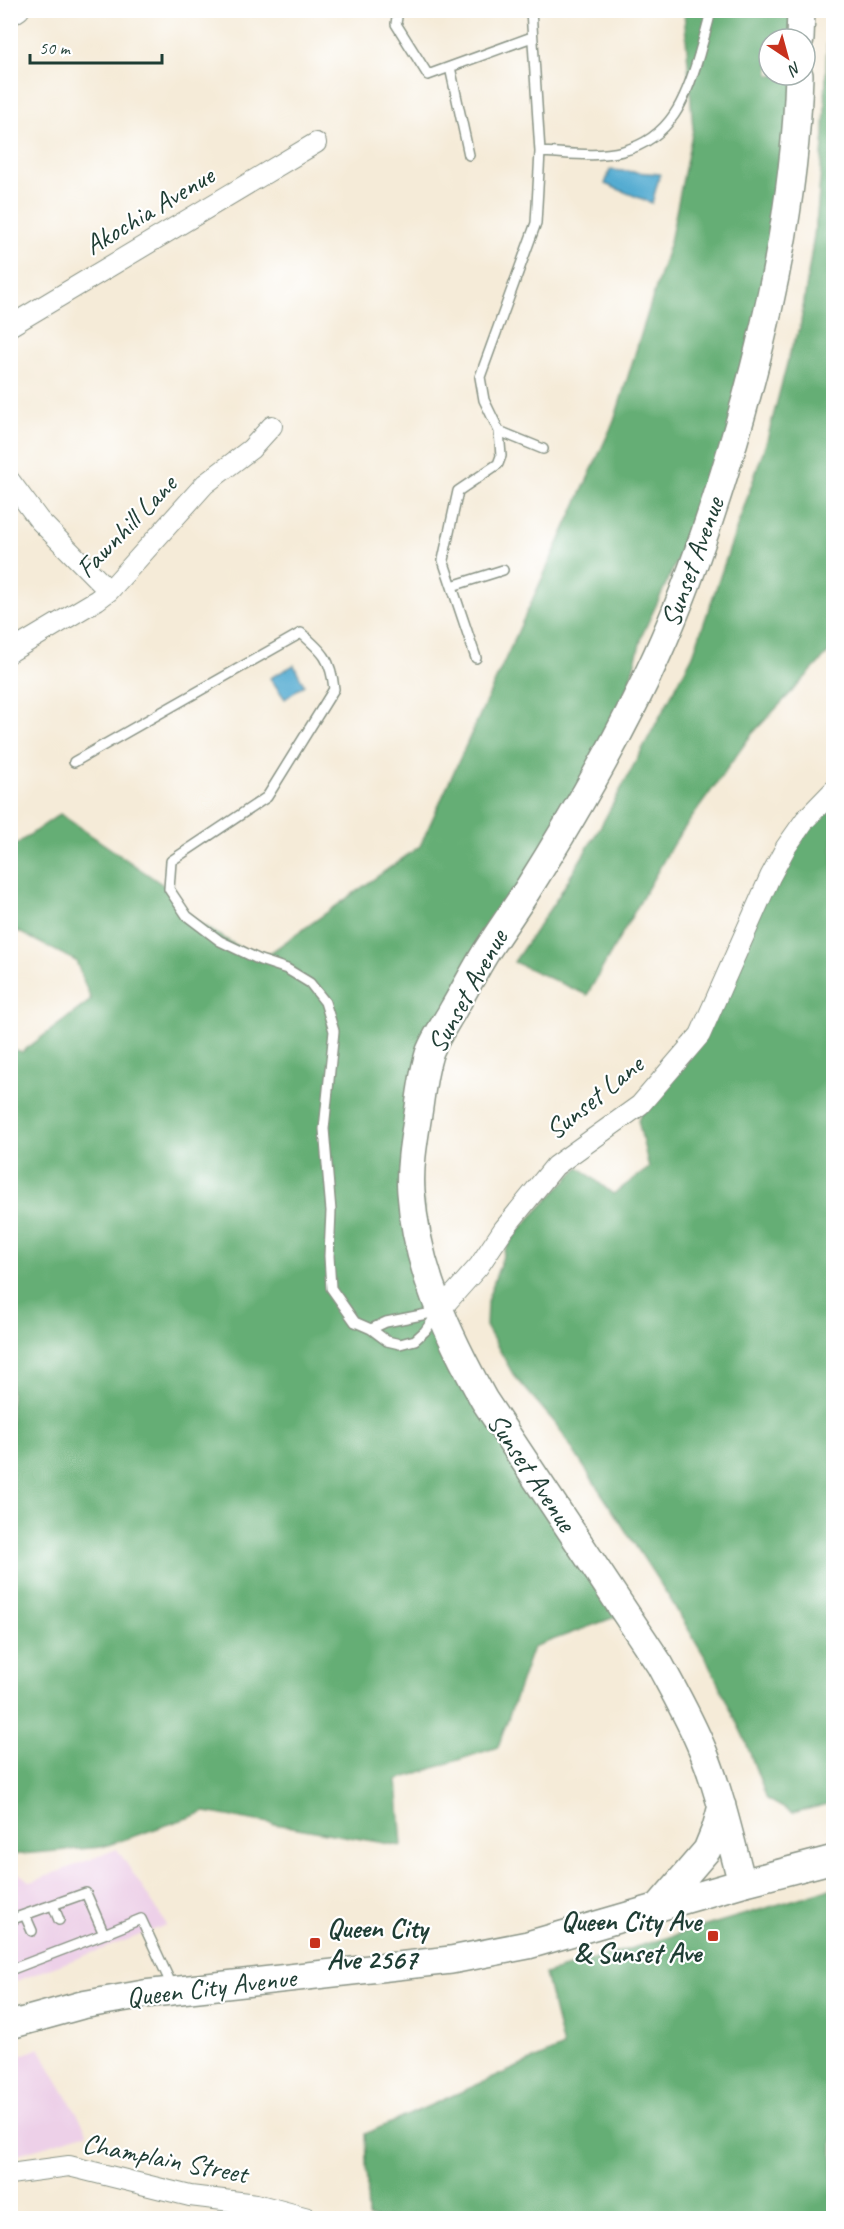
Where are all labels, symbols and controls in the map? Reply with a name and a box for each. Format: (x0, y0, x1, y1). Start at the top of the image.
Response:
scale bar (30, 27, 162, 65)
north arrow (757, 27, 817, 87)
text: 50 m (39, 37, 72, 59)
text: N (783, 57, 805, 81)
street label: Akochia Avenue (78, 157, 222, 262)
street label: Fawnhill Lane (68, 466, 185, 585)
street label: Sunset Avenue (652, 491, 732, 631)
street label: Sunset Avenue (419, 922, 516, 1059)
street label: Sunset Lane (538, 1046, 651, 1147)
street label: Sunset Avenue (480, 1406, 585, 1539)
place label: Queen City Ave & Sunset Ave (561, 1903, 704, 1970)
place label: Queen City Ave 2567 (327, 1910, 431, 1977)
marker: Queen City Ave & Sunset Ave (706, 1929, 720, 1943)
marker: Queen City Ave 2567 (308, 1936, 322, 1950)
street label: Queen City Avenue (124, 1959, 300, 2015)
street label: Champlain Street (80, 2125, 253, 2192)

